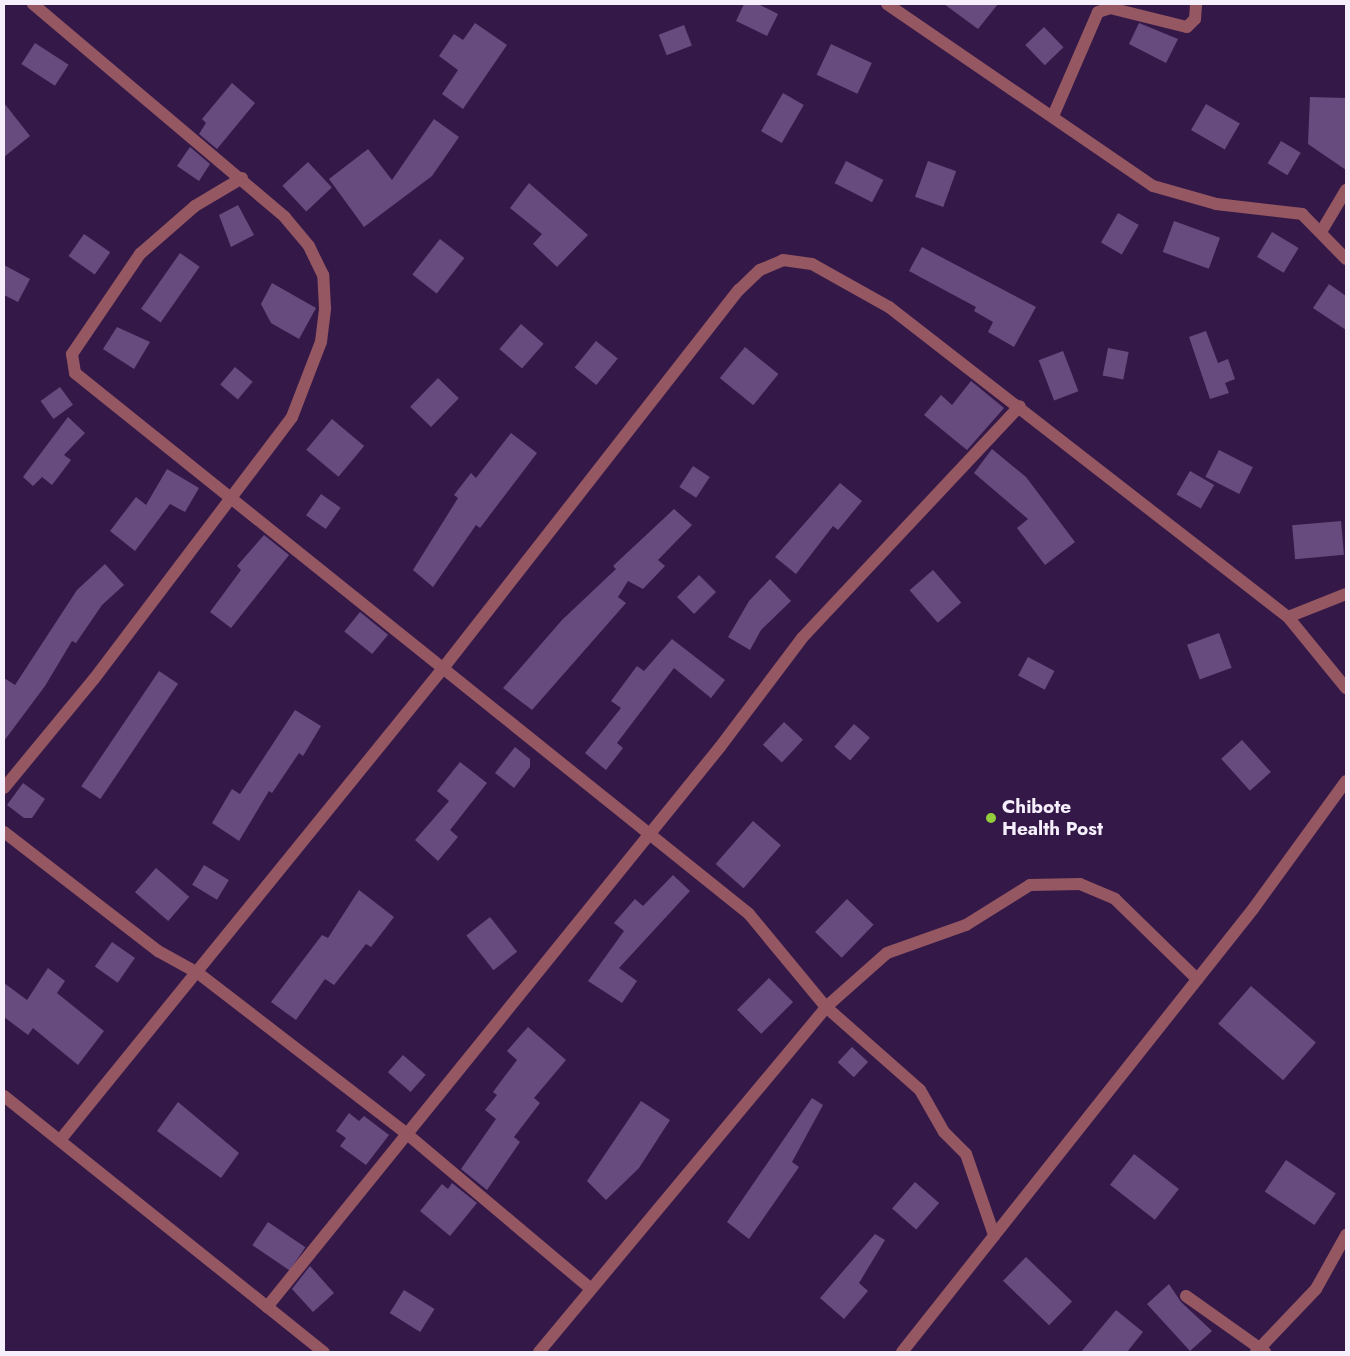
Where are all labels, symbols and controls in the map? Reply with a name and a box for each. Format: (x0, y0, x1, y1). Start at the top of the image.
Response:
place label: Chibote Health Post (1002, 796, 1103, 840)
marker: Chibote Health Post (984, 811, 998, 825)

